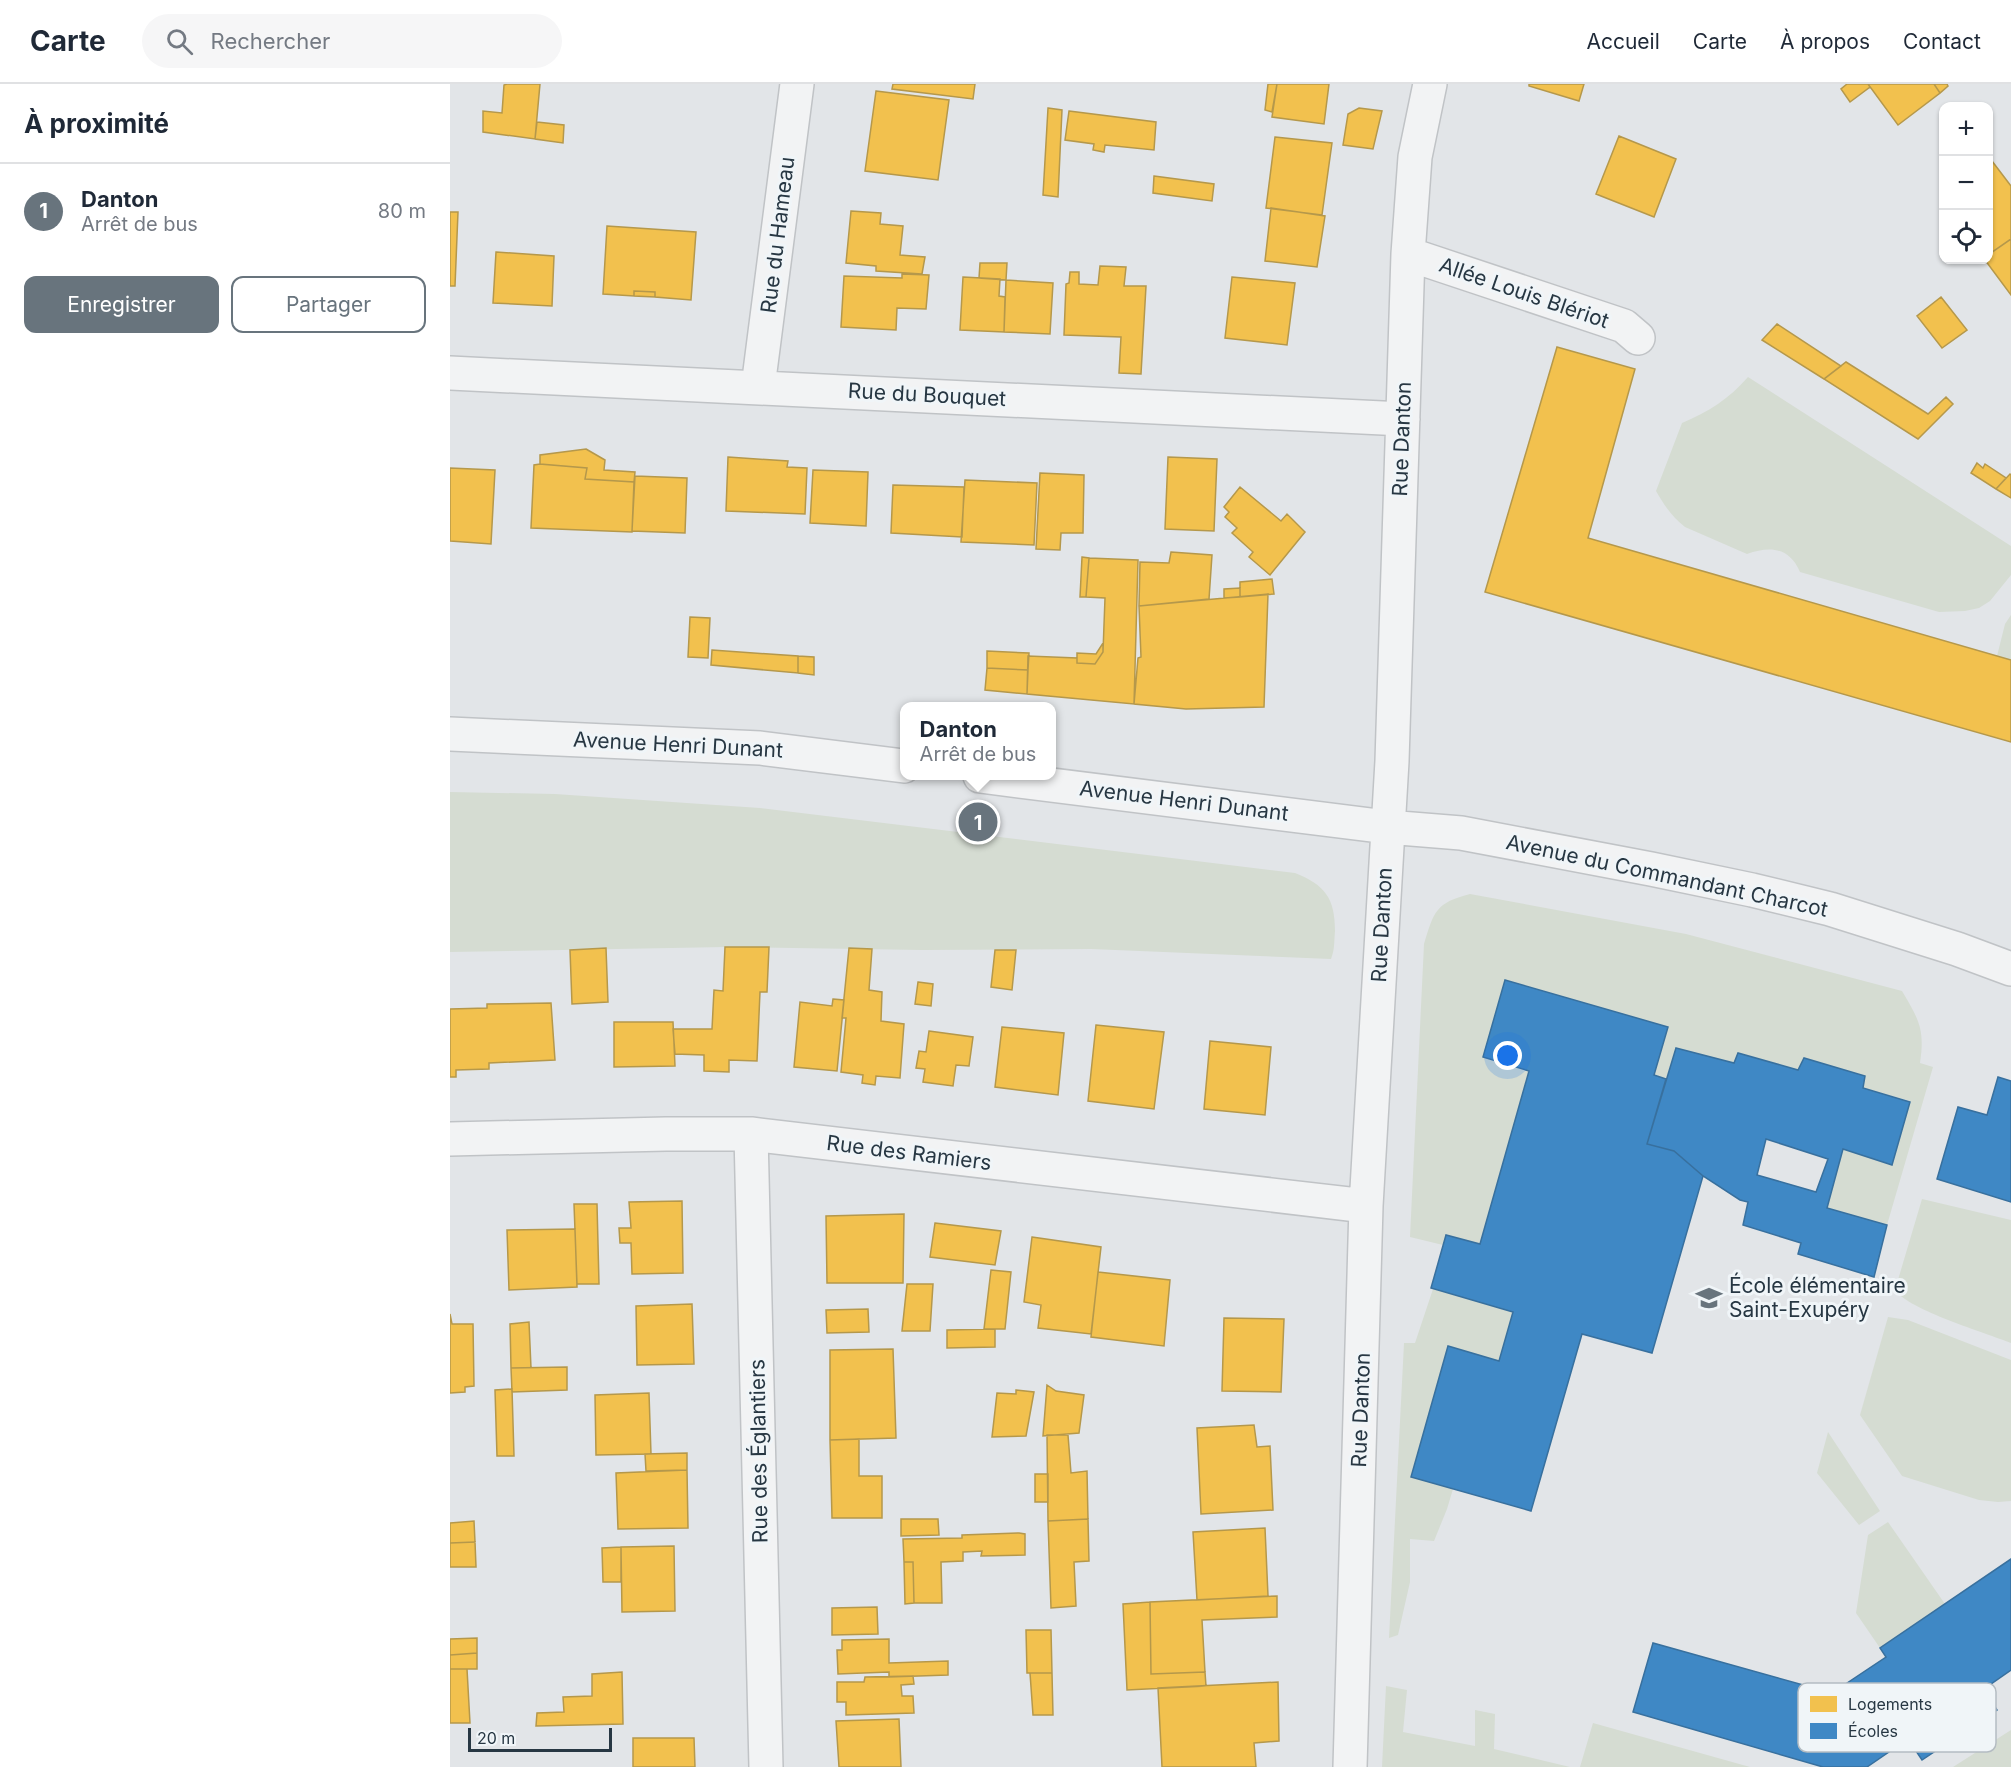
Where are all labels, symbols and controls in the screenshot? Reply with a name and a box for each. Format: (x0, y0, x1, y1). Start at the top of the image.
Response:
search box (142, 14, 562, 68)
text: Carte (30, 24, 106, 58)
icon: search (163, 25, 196, 58)
text: Rechercher (211, 28, 330, 54)
text: Accueil (1586, 29, 1660, 54)
text: Carte (1693, 29, 1747, 54)
text: À propos (1780, 29, 1870, 54)
text: Contact (1903, 29, 1981, 54)
map controls (1939, 102, 1993, 264)
button: + (1939, 102, 1993, 156)
text: À proximité (24, 108, 169, 139)
street label: Rue du Hameau (755, 155, 800, 315)
button: − (1939, 156, 1993, 210)
text: Danton (81, 186, 158, 212)
text: 1 (39, 199, 48, 223)
text: 80 m (378, 199, 426, 223)
button: locate (1939, 210, 1993, 264)
text: Arrêt de bus (81, 212, 198, 236)
street label: Allée Louis Blériot (1436, 252, 1612, 333)
button: Enregistrer (24, 276, 219, 333)
button: Partager (231, 276, 426, 333)
street label: Rue du Bouquet (847, 378, 1007, 411)
street label: Rue Danton (1387, 381, 1416, 497)
popup (900, 702, 1056, 780)
text: Danton (920, 716, 997, 742)
street label: Avenue Henri Dunant (572, 727, 784, 762)
text: Arrêt de bus (920, 742, 1036, 766)
street label: Avenue Henri Dunant (1078, 775, 1290, 826)
pin: 1 (958, 800, 998, 844)
street label: Avenue du Commandant Charcot (1504, 829, 1830, 922)
street label: Rue Danton (1366, 867, 1397, 983)
your location (1493, 1041, 1522, 1070)
street label: Rue des Ramiers (825, 1130, 993, 1175)
place label: École élémentaire Saint-Exupéry (1729, 1272, 1906, 1322)
school or university icon: École élémentaire Saint-Exupéry (1694, 1283, 1724, 1313)
street label: Rue Danton (1346, 1352, 1375, 1468)
street label: Rue des Églantiers (743, 1359, 773, 1543)
legend (1798, 1683, 1996, 1752)
text: Logements (1848, 1694, 1932, 1714)
text: Écoles (1848, 1721, 1898, 1741)
scale bar (468, 1725, 612, 1752)
text: 20 m (477, 1728, 515, 1748)

